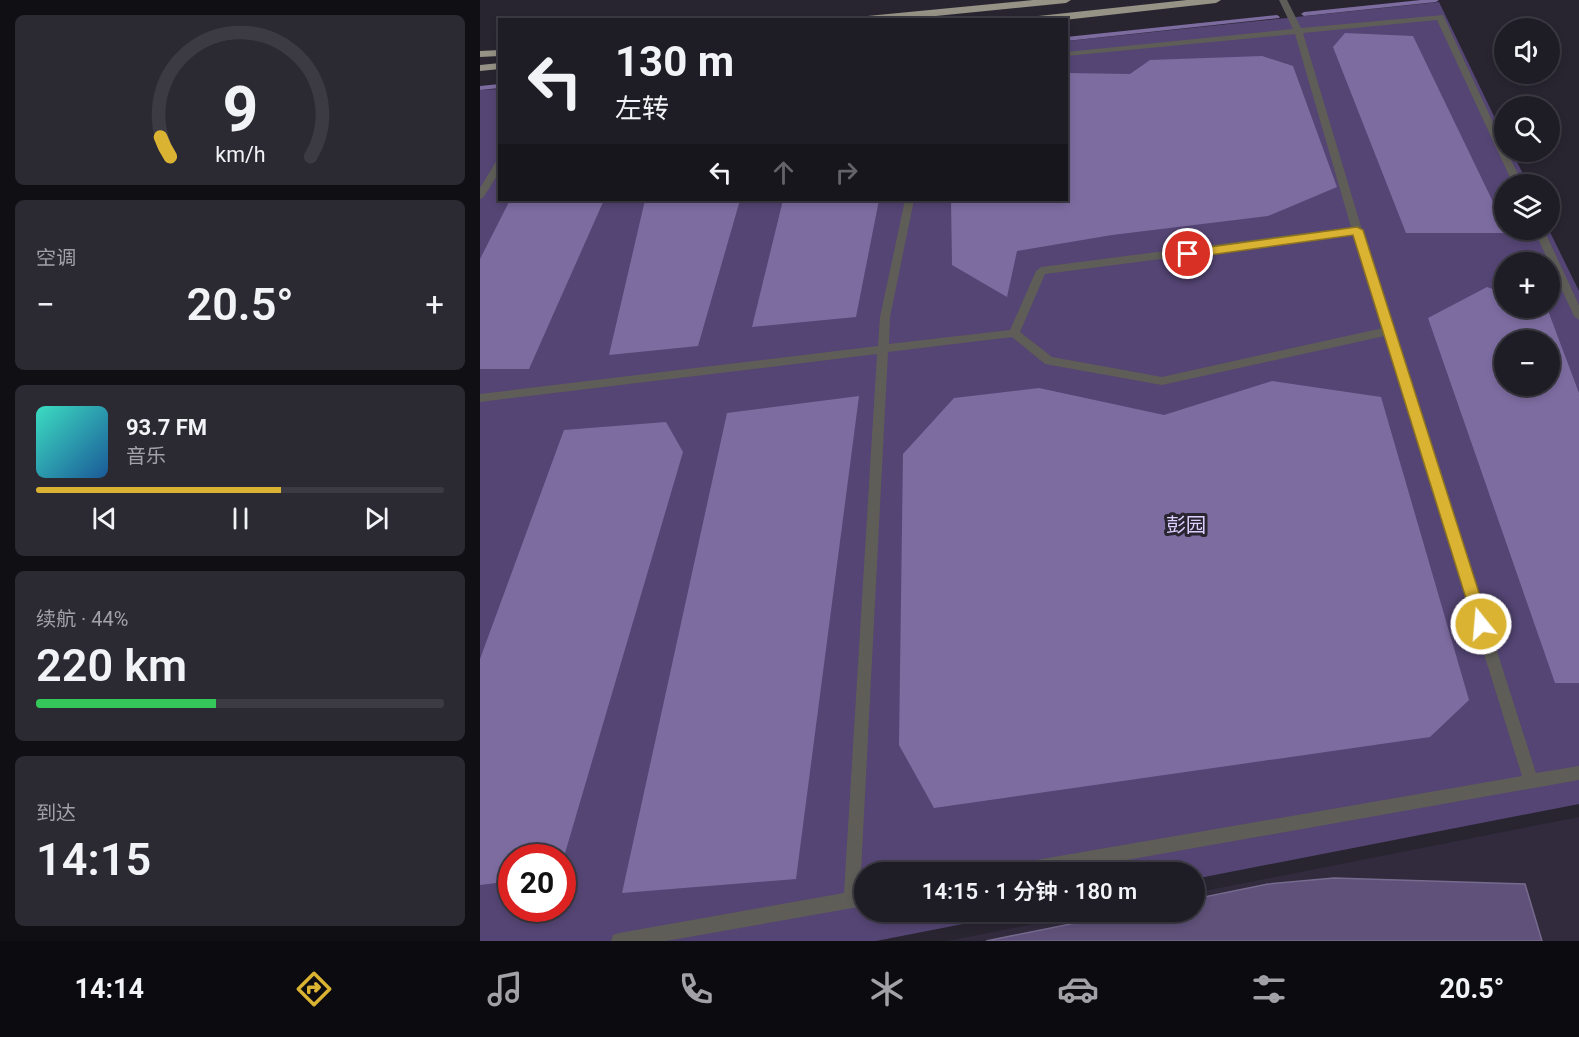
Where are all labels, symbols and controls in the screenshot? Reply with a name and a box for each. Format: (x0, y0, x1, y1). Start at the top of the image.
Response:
map controls (1494, 18, 1560, 396)
button: sound (1494, 18, 1560, 84)
text: 130 m (615, 37, 734, 86)
icon: left (516, 42, 594, 120)
text: 9 (222, 73, 258, 146)
text: 左转 (615, 93, 669, 125)
button: search (1494, 96, 1560, 162)
text: km/h (215, 142, 265, 167)
icon: left (704, 156, 737, 189)
icon: ahead (767, 156, 800, 189)
icon: right (830, 156, 863, 189)
button: layers (1494, 174, 1560, 240)
pin (1162, 228, 1213, 279)
icon: arrive (1171, 237, 1204, 270)
text: 空调 (36, 246, 76, 270)
button: + (1494, 252, 1560, 318)
text: 20.5° (186, 278, 294, 331)
text: − (36, 285, 55, 324)
text: + (425, 285, 444, 324)
button: − (1494, 330, 1560, 396)
text: 93.7 FM (126, 415, 207, 440)
text: 音乐 (126, 444, 166, 468)
icon: previous (88, 502, 121, 535)
icon: pause (224, 502, 257, 535)
icon: next (360, 502, 393, 535)
park label: 彭园 (1166, 513, 1206, 537)
position arrow (1449, 592, 1513, 656)
text: 续航 · 44% (36, 607, 128, 631)
text: 220 km (36, 639, 187, 692)
text: 到达 (36, 801, 76, 825)
text: 14:15 (36, 833, 151, 886)
speed limit sign: 20 (498, 844, 576, 922)
text: 14:15 · 1 分钟 · 180 m (922, 879, 1137, 904)
icon: directions (293, 968, 335, 1010)
icon: music (484, 968, 526, 1010)
icon: phone (675, 968, 717, 1010)
icon: climate (866, 968, 908, 1010)
icon: car (1057, 968, 1099, 1010)
icon: filters (1248, 968, 1290, 1010)
text: 14:14 (75, 973, 144, 1005)
text: 20.5° (1440, 973, 1504, 1005)

